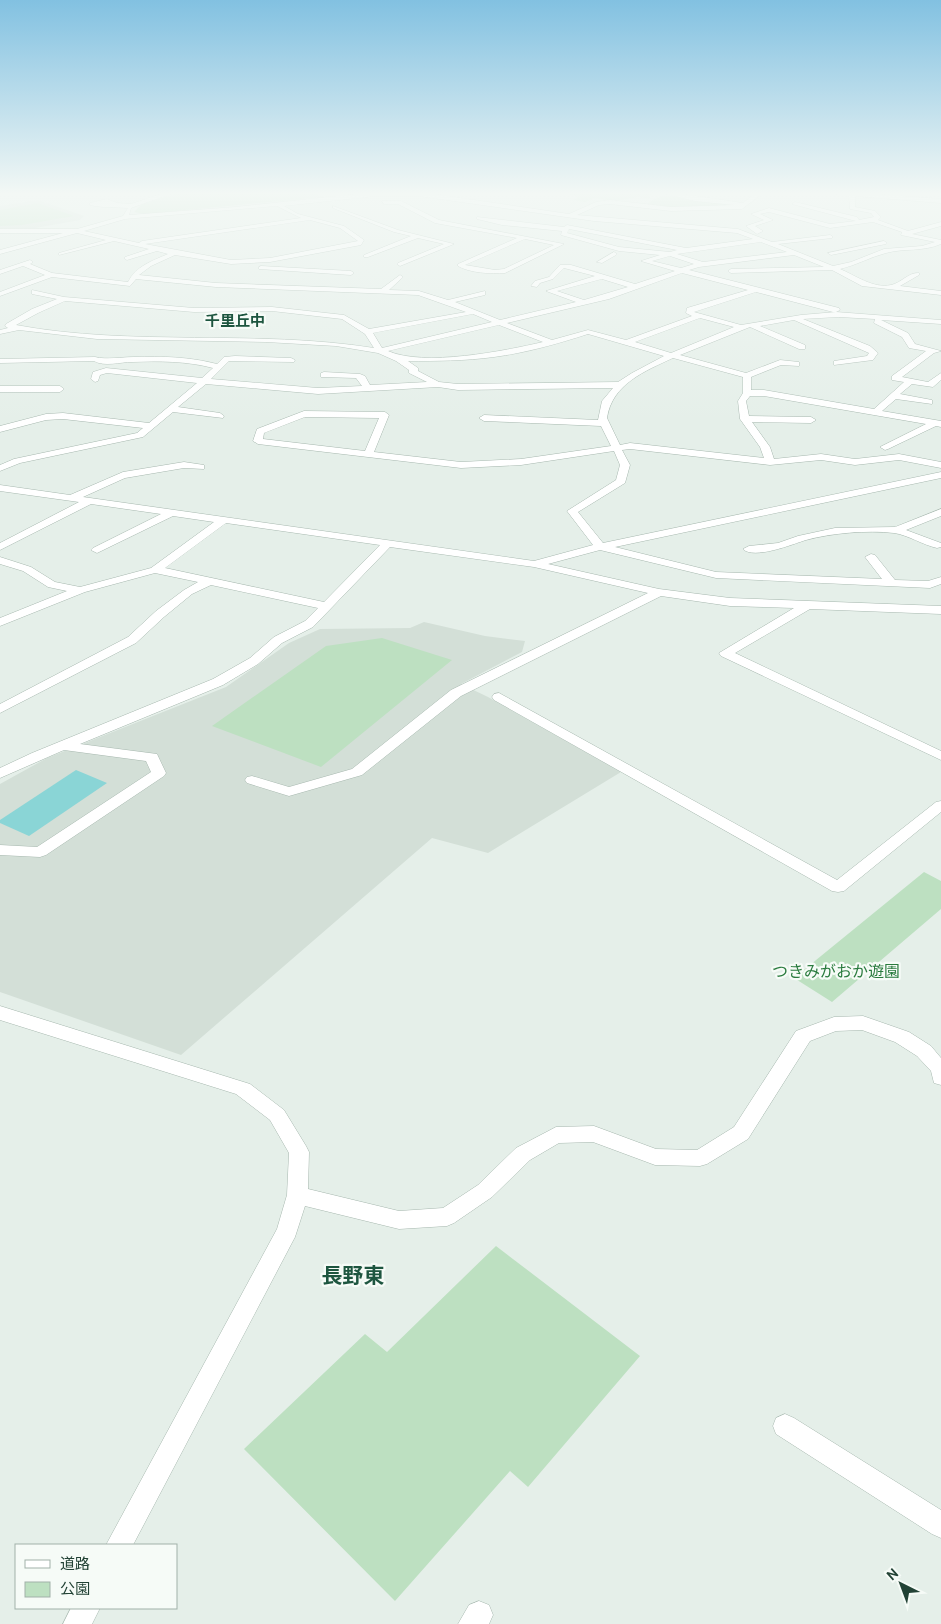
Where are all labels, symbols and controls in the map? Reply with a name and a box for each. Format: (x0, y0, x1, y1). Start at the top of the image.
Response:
district label: 千里丘中 (205, 312, 265, 330)
park label: つきみがおか遊園 (772, 962, 900, 981)
district label: 長野東 (322, 1263, 385, 1288)
legend (15, 1544, 178, 1609)
text: 道路 (60, 1555, 90, 1573)
north arrow (876, 1559, 926, 1609)
text: N (883, 1564, 902, 1584)
text: 公園 (60, 1580, 90, 1598)

